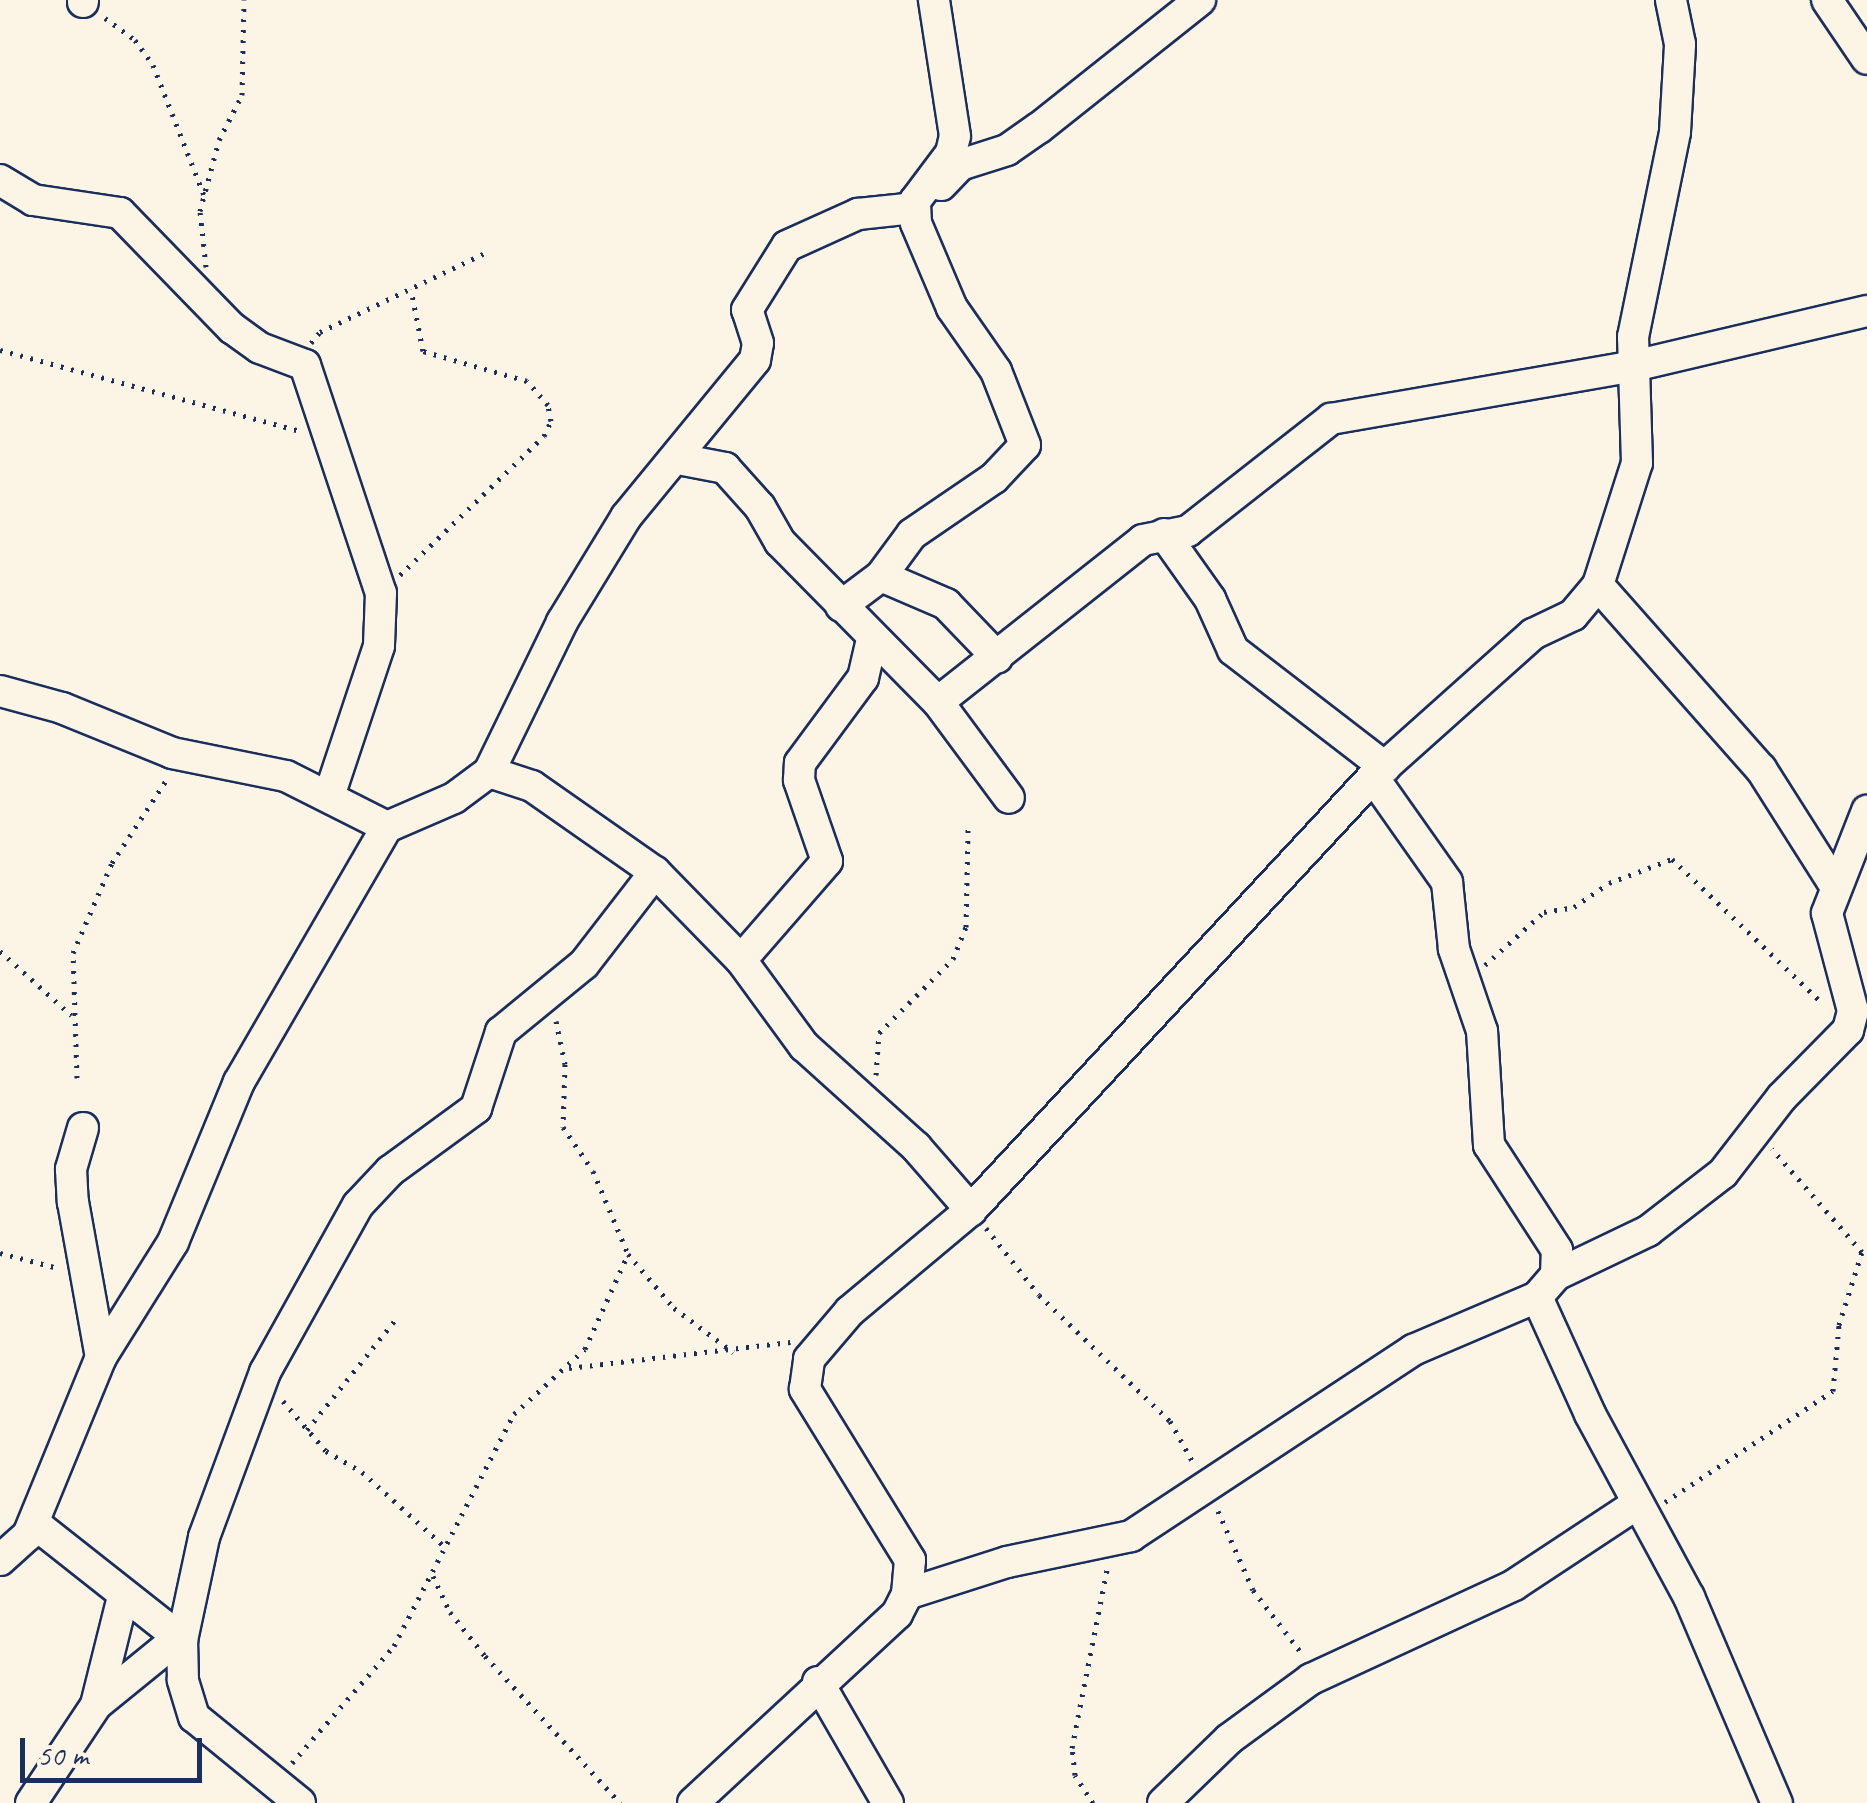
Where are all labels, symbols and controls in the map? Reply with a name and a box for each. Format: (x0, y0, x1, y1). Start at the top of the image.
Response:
scale bar (25, 1718, 208, 1780)
text: 50 m (37, 1736, 88, 1774)

